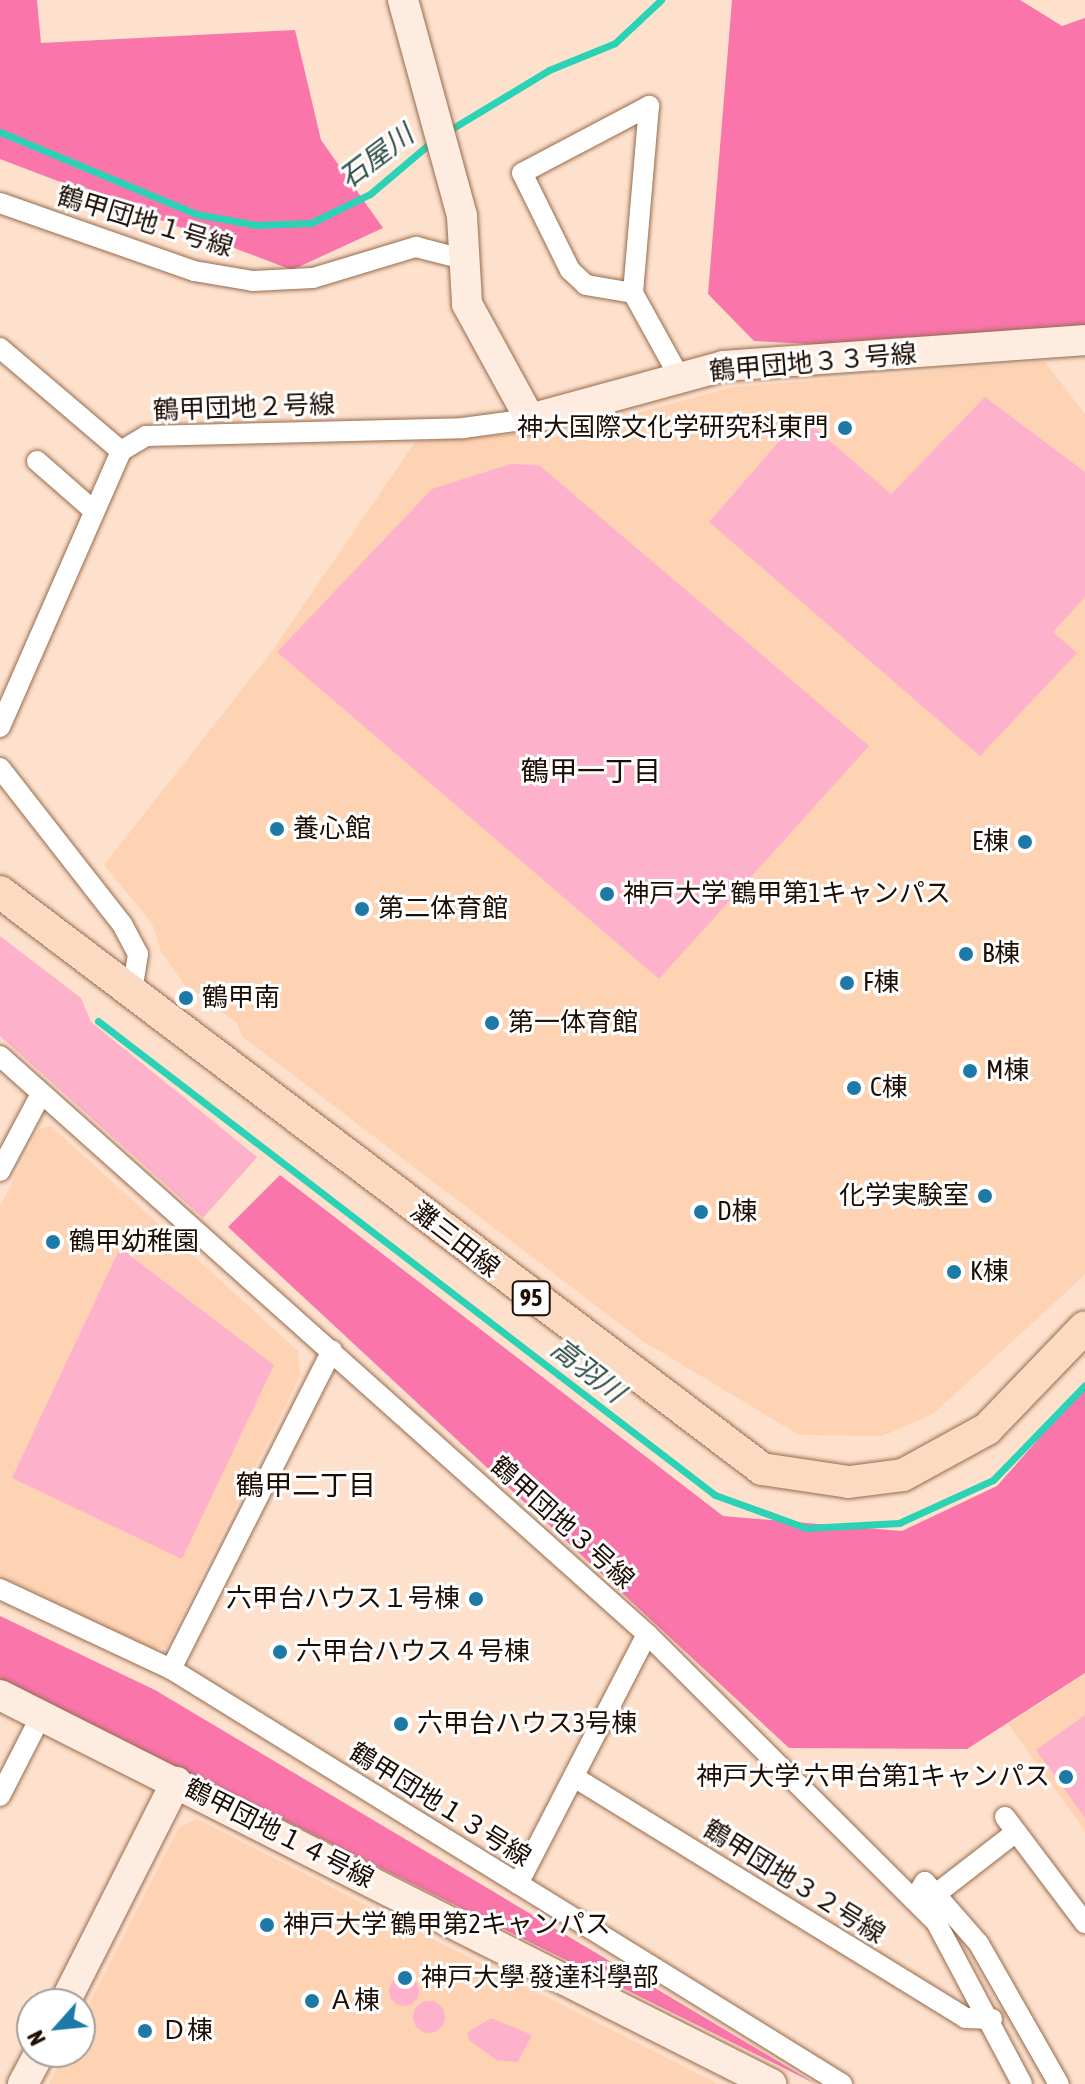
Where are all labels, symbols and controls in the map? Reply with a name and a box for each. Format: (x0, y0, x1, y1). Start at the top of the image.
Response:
water label: 石屋川 (332, 117, 420, 195)
street label: 鶴甲団地１号線 (53, 180, 237, 264)
street label: 鶴甲団地３３号線 (708, 338, 918, 388)
street label: 鶴甲団地２号線 (153, 389, 335, 427)
place label: 神大国際文化学研究科東門 (517, 412, 829, 444)
marker: 神大国際文化学研究科東門 (836, 419, 854, 437)
district label: 鶴甲一丁目 (521, 754, 661, 788)
place label: 養心館 (293, 813, 371, 845)
marker: 養心館 (268, 820, 286, 838)
place label: E棟 (972, 826, 1009, 858)
marker: E棟 (1016, 833, 1034, 851)
place label: 神戸大学 鶴甲第1キャンパス (623, 878, 951, 910)
marker: 神戸大学 鶴甲第1キャンパス (598, 885, 616, 903)
place label: 第二体育館 (378, 893, 508, 925)
marker: 第二体育館 (353, 900, 371, 918)
place label: B棟 (982, 938, 1020, 970)
marker: B棟 (957, 945, 975, 963)
place label: F棟 (863, 967, 899, 999)
marker: F棟 (838, 974, 856, 992)
place label: 鶴甲南 (202, 982, 280, 1014)
marker: 鶴甲南 (177, 989, 195, 1007)
place label: 第一体育館 (508, 1007, 638, 1039)
marker: 第一体育館 (483, 1014, 501, 1032)
place label: M棟 (986, 1055, 1029, 1087)
marker: M棟 (961, 1062, 979, 1080)
place label: C棟 (870, 1072, 908, 1104)
marker: C棟 (845, 1079, 863, 1097)
place label: 化学実験室 (839, 1180, 969, 1212)
marker: 化学実験室 (976, 1187, 994, 1205)
street label: 灘三田線 (404, 1196, 506, 1284)
place label: D棟 (717, 1196, 758, 1228)
marker: D棟 (692, 1203, 710, 1221)
place label: 鶴甲幼稚園 (69, 1226, 199, 1258)
marker: 鶴甲幼稚園 (44, 1233, 62, 1251)
place label: K棟 (970, 1256, 1009, 1288)
marker: K棟 (945, 1263, 963, 1281)
road number: 95 (511, 1278, 551, 1318)
water label: 高羽川 (545, 1331, 631, 1409)
street label: 鶴甲団地３号線 (484, 1451, 640, 1595)
district label: 鶴甲二丁目 (236, 1468, 376, 1502)
place label: 六甲台ハウス１号棟 (226, 1583, 460, 1615)
marker: 六甲台ハウス１号棟 (467, 1590, 485, 1608)
place label: 六甲台ハウス４号棟 (296, 1636, 530, 1668)
marker: 六甲台ハウス４号棟 (271, 1643, 289, 1661)
place label: 六甲台ハウス3号棟 (417, 1708, 637, 1740)
marker: 六甲台ハウス3号棟 (392, 1715, 410, 1733)
street label: 鶴甲団地１３号線 (344, 1737, 536, 1873)
place label: 神戸大学 六甲台第1キャンパス (696, 1761, 1050, 1793)
marker: 神戸大学 六甲台第1キャンパス (1057, 1768, 1075, 1786)
street label: 鶴甲団地１４号線 (179, 1773, 379, 1895)
street label: 鶴甲団地３２号線 (698, 1814, 890, 1950)
place label: 神戸大学 鶴甲第2キャンパス (283, 1909, 611, 1941)
marker: 神戸大学 鶴甲第2キャンパス (258, 1916, 276, 1934)
place label: 神戸大學 發達科學部 (421, 1962, 659, 1994)
marker: 神戸大學 發達科學部 (396, 1969, 414, 1987)
place label: Ａ棟 (328, 1985, 380, 2017)
north arrow (16, 1988, 96, 2068)
marker: Ａ棟 (303, 1992, 321, 2010)
place label: Ｄ棟 (161, 2015, 213, 2047)
marker: Ｄ棟 (136, 2022, 154, 2040)
text: N (22, 2026, 51, 2050)

